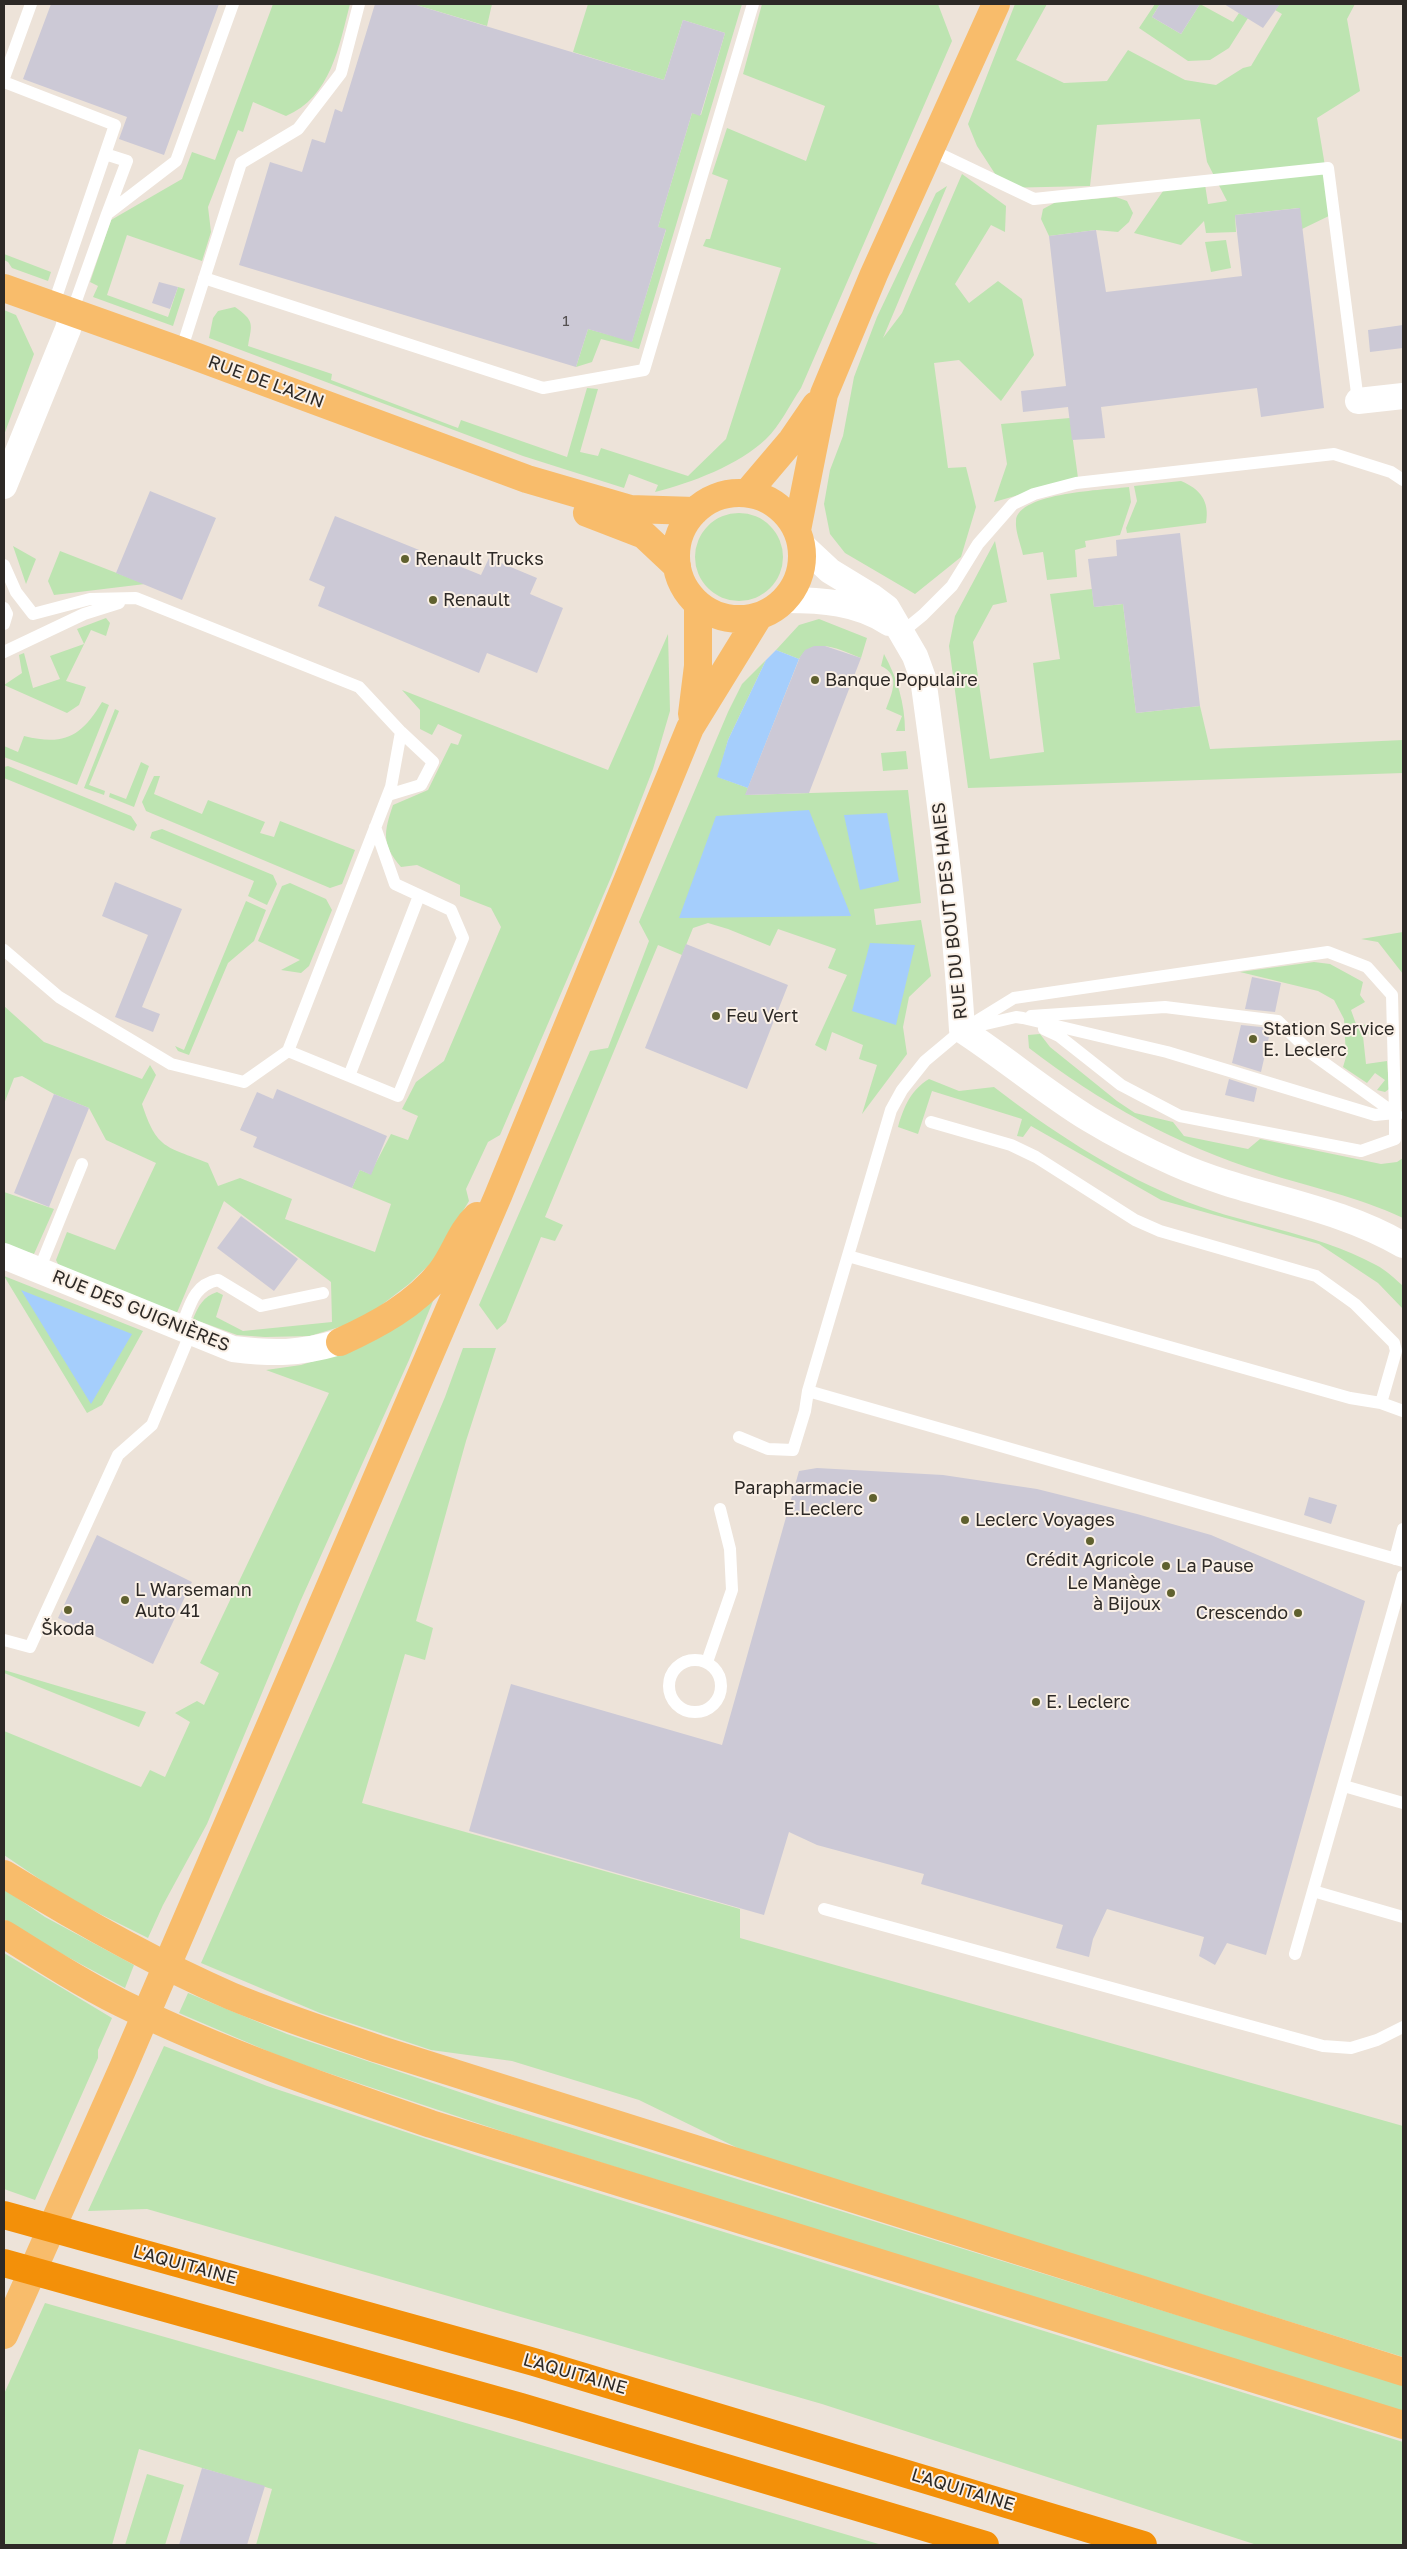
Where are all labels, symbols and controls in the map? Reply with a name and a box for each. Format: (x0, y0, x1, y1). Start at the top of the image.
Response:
house number: 1 (562, 312, 570, 330)
street label: RUE DE L'AZIN (205, 351, 327, 413)
place label: Renault Trucks (415, 548, 544, 570)
marker: Renault Trucks (399, 553, 411, 565)
place label: Renault (443, 589, 510, 611)
marker: Renault (427, 594, 439, 606)
place label: Banque Populaire (825, 669, 978, 691)
marker: Banque Populaire (809, 674, 821, 686)
street label: RUE DU BOUT DES HAIES (928, 801, 972, 1021)
place label: Feu Vert (726, 1005, 798, 1027)
marker: Feu Vert (710, 1010, 722, 1022)
place label: Station Service E. Leclerc (1263, 1018, 1394, 1060)
marker: Station Service E. Leclerc (1247, 1033, 1259, 1045)
street label: RUE DES GUIGNIÈRES (49, 1265, 233, 1357)
place label: Parapharmacie E.Leclerc (734, 1477, 863, 1520)
marker: Parapharmacie E.Leclerc (867, 1492, 879, 1504)
place label: Leclerc Voyages (975, 1509, 1115, 1531)
marker: Leclerc Voyages (959, 1514, 971, 1526)
marker: Crédit Agricole (1084, 1535, 1096, 1547)
place label: Crédit Agricole (1026, 1549, 1154, 1571)
place label: La Pause (1176, 1555, 1254, 1577)
marker: La Pause (1160, 1560, 1172, 1572)
place label: Le Manège à Bijoux (1067, 1572, 1161, 1615)
place label: L Warsemann Auto 41 (135, 1579, 252, 1622)
marker: Le Manège à Bijoux (1165, 1587, 1177, 1599)
marker: L Warsemann Auto 41 (119, 1594, 131, 1606)
place label: Crescendo (1196, 1602, 1288, 1624)
marker: Škoda (62, 1604, 74, 1616)
marker: Crescendo (1292, 1607, 1304, 1619)
place label: Škoda (41, 1618, 95, 1640)
place label: E. Leclerc (1046, 1691, 1130, 1713)
marker: E. Leclerc (1030, 1696, 1042, 1708)
street label: L'AQUITAINE (131, 2241, 239, 2289)
street label: L'AQUITAINE (521, 2349, 629, 2399)
street label: L'AQUITAINE (909, 2464, 1017, 2516)

